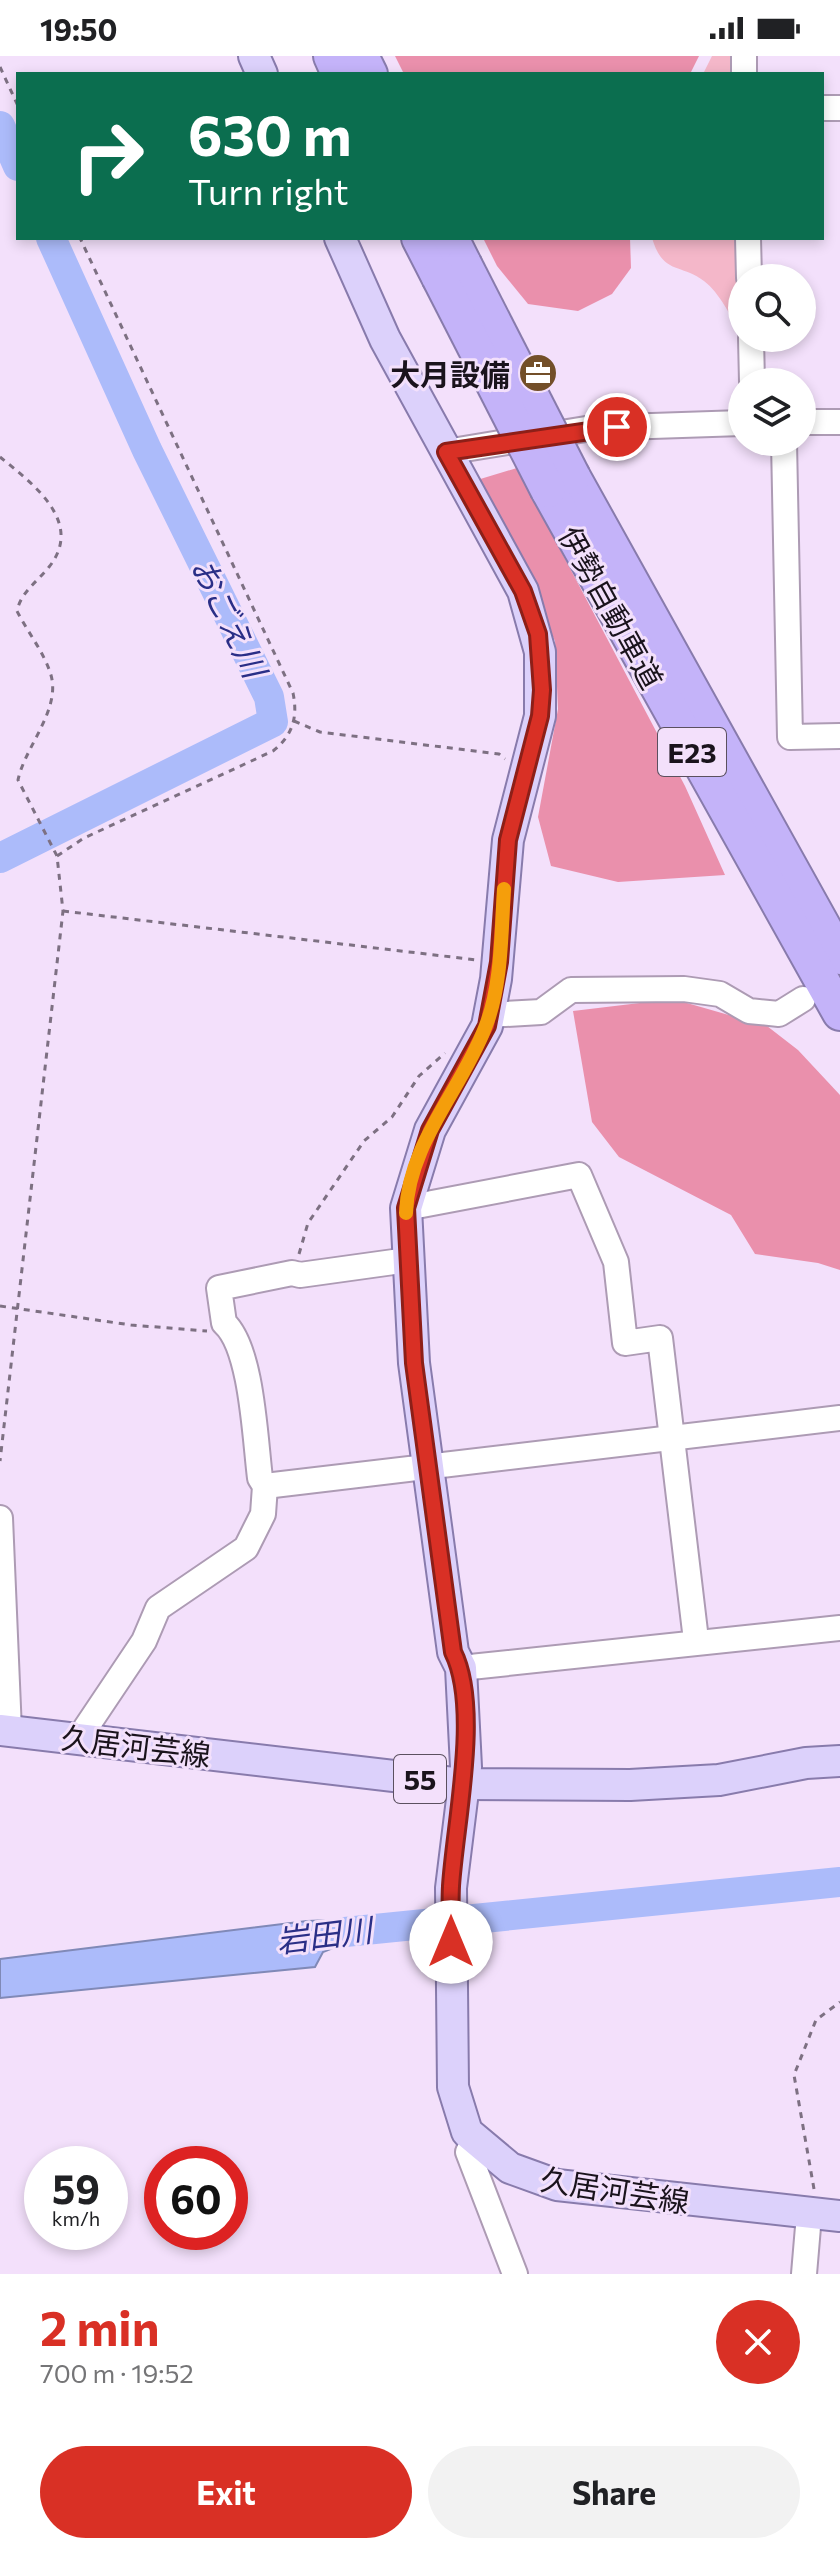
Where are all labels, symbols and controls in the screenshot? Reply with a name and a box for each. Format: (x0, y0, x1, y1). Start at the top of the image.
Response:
text: 19:50 (40, 10, 117, 47)
text: 630 m (188, 99, 352, 168)
icon: right (56, 104, 160, 208)
text: Turn right (188, 168, 349, 212)
map controls (728, 264, 816, 456)
button: search (728, 264, 816, 352)
office icon: 大月設備 (517, 352, 559, 394)
place label: 大月設備 (390, 355, 510, 392)
button: layers (728, 368, 816, 456)
pin (583, 393, 651, 461)
icon: arrive (595, 405, 639, 449)
street label: 伊勢自動車道 (552, 519, 672, 695)
water label: おごえ川 (184, 551, 277, 686)
road number: E23 (658, 728, 726, 776)
street label: 久居河芸線 (59, 1717, 213, 1773)
road number: 55 (394, 1755, 446, 1803)
position arrow (409, 1900, 493, 1984)
water label: 岩田川 (274, 1908, 377, 1960)
speed limit sign: 60 (144, 2146, 248, 2250)
street label: 久居河芸線 (538, 2159, 692, 2219)
text: 59 (52, 2163, 100, 2212)
text: km/h (52, 2206, 100, 2230)
text: 2 min (40, 2297, 160, 2356)
button: close (716, 2300, 800, 2384)
text: 700 m · 19:52 (40, 2357, 194, 2388)
button: Exit (40, 2446, 412, 2538)
button: Share (428, 2446, 800, 2538)

